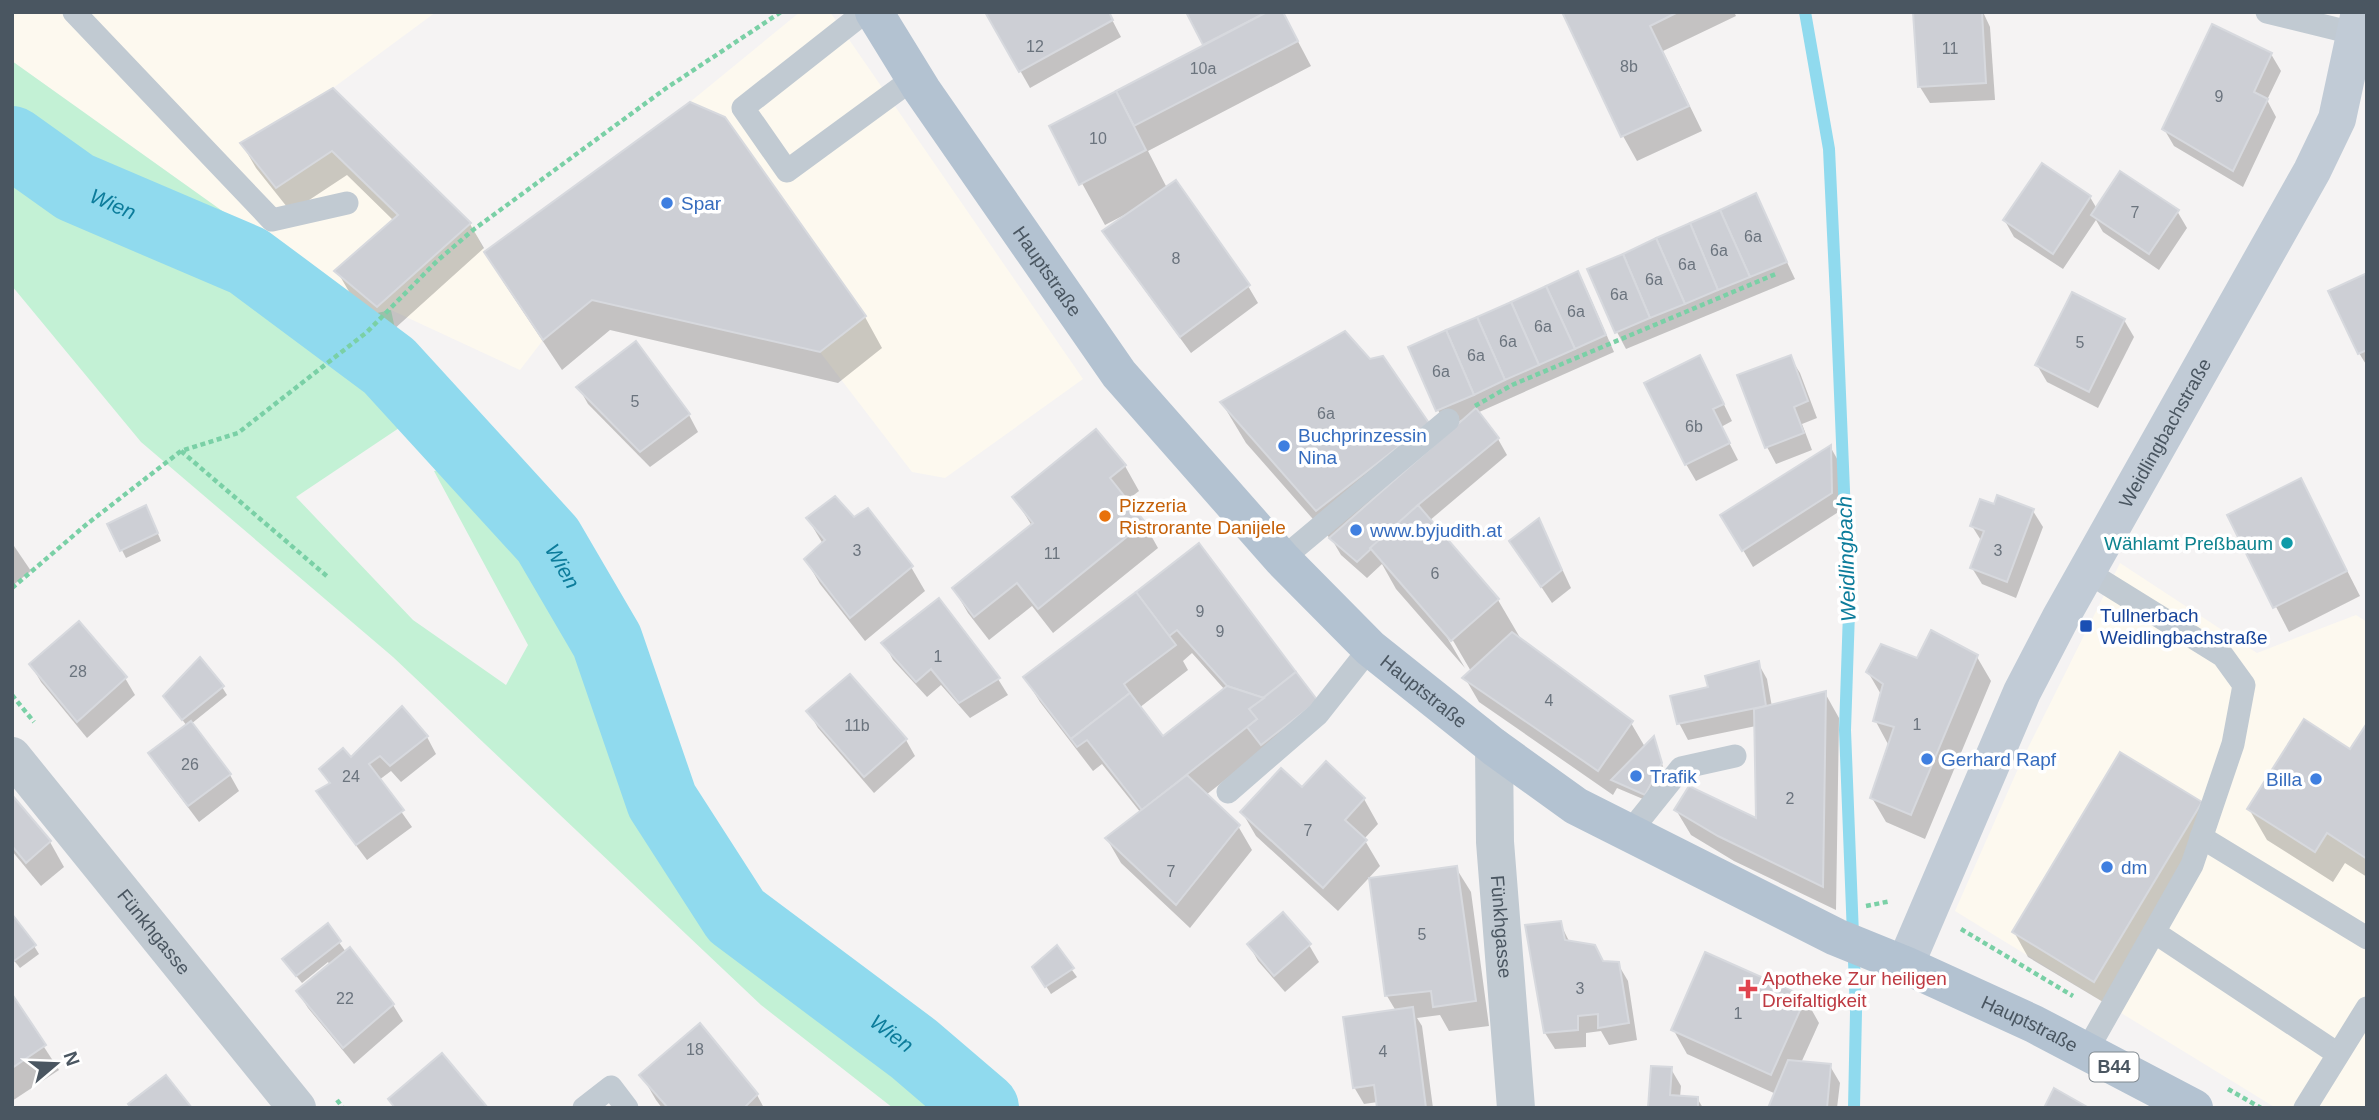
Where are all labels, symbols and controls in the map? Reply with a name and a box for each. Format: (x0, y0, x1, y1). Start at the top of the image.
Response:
house number: 12 (1026, 38, 1044, 55)
house number: 11 (1942, 40, 1958, 57)
house number: 8b (1620, 58, 1638, 75)
house number: 10a (1190, 60, 1216, 77)
house number: 9 (2215, 88, 2224, 105)
house number: 10 (1089, 130, 1107, 147)
water label: Wien (87, 183, 140, 223)
place label: Spar (681, 193, 722, 214)
marker: Spar (659, 195, 675, 211)
house number: 7 (2131, 204, 2140, 221)
street label: Hauptstraße (1009, 222, 1086, 320)
house number: 6a (1744, 228, 1762, 245)
house number: 6a (1710, 242, 1728, 259)
house number: 8 (1172, 250, 1181, 267)
house number: 6a (1678, 256, 1696, 273)
house number: 6a (1645, 271, 1663, 288)
house number: 6a (1610, 286, 1628, 303)
house number: 6a (1567, 303, 1585, 320)
house number: 6a (1534, 318, 1552, 335)
house number: 6a (1499, 333, 1517, 350)
house number: 5 (2076, 334, 2085, 351)
house number: 6a (1467, 347, 1485, 364)
street label: Weidlingbachstraße (2114, 354, 2215, 511)
house number: 6a (1432, 363, 1450, 380)
house number: 5 (631, 393, 640, 410)
house number: 6a (1317, 405, 1335, 422)
house number: 6b (1685, 418, 1703, 435)
place label: Buchprinzessin Nina (1298, 425, 1427, 468)
marker: Buchprinzessin Nina (1276, 438, 1292, 454)
place label: Pizzeria Ristrorante Danijele (1119, 495, 1286, 538)
water label: Weidlingbach (1832, 496, 1860, 622)
marker: Pizzeria Ristrorante Danijele (1097, 508, 1113, 524)
place label: www.byjudith.at (1369, 520, 1503, 541)
marker: www.byjudith.at (1348, 522, 1364, 538)
place label: Wählamt Preßbaum (2104, 533, 2273, 554)
marker: Wählamt Preßbaum (2279, 535, 2295, 551)
water label: Wien (541, 539, 585, 592)
house number: 3 (853, 542, 862, 559)
house number: 3 (1994, 542, 2003, 559)
house number: 11 (1044, 545, 1060, 562)
house number: 6 (1431, 565, 1440, 582)
house number: 9 (1196, 603, 1205, 620)
place label: Tullnerbach Weidlingbachstraße (2100, 605, 2268, 648)
marker: Tullnerbach Weidlingbachstraße (2078, 618, 2094, 634)
house number: 9 (1216, 623, 1225, 640)
house number: 1 (934, 648, 943, 665)
street label: Hauptstraße (1377, 650, 1471, 732)
house number: 28 (69, 663, 87, 680)
house number: 4 (1545, 692, 1554, 709)
house number: 1 (1913, 716, 1922, 733)
house number: 11b (844, 717, 870, 734)
place label: Gerhard Rapf (1941, 749, 2057, 770)
marker: Gerhard Rapf (1919, 751, 1935, 767)
house number: 26 (181, 756, 199, 773)
place label: Trafik (1650, 766, 1697, 787)
house number: 24 (342, 768, 360, 785)
marker: Trafik (1628, 768, 1644, 784)
place label: Billa (2266, 769, 2302, 790)
marker: Billa (2308, 771, 2324, 787)
house number: 2 (1786, 790, 1795, 807)
house number: 7 (1304, 822, 1313, 839)
place label: dm (2121, 857, 2147, 878)
marker: dm (2099, 859, 2115, 875)
house number: 7 (1167, 863, 1176, 880)
street label: Fünkhgasse (1487, 874, 1516, 979)
street label: Fünkhgasse (113, 885, 195, 979)
house number: 5 (1418, 926, 1427, 943)
place label: Apotheke Zur heiligen Dreifaltigkeit (1762, 968, 1947, 1011)
house number: 3 (1576, 980, 1585, 997)
marker: Apotheke Zur heiligen Dreifaltigkeit (1740, 981, 1756, 997)
house number: 22 (336, 990, 354, 1007)
street label: Hauptstraße (1978, 991, 2082, 1056)
house number: 1 (1734, 1005, 1743, 1022)
water label: Wien (866, 1009, 918, 1056)
north arrow (21, 1029, 91, 1099)
house number: 18 (686, 1041, 704, 1058)
house number: 4 (1379, 1043, 1388, 1060)
text: N (59, 1049, 84, 1069)
road number: B44 (2090, 1052, 2138, 1082)

